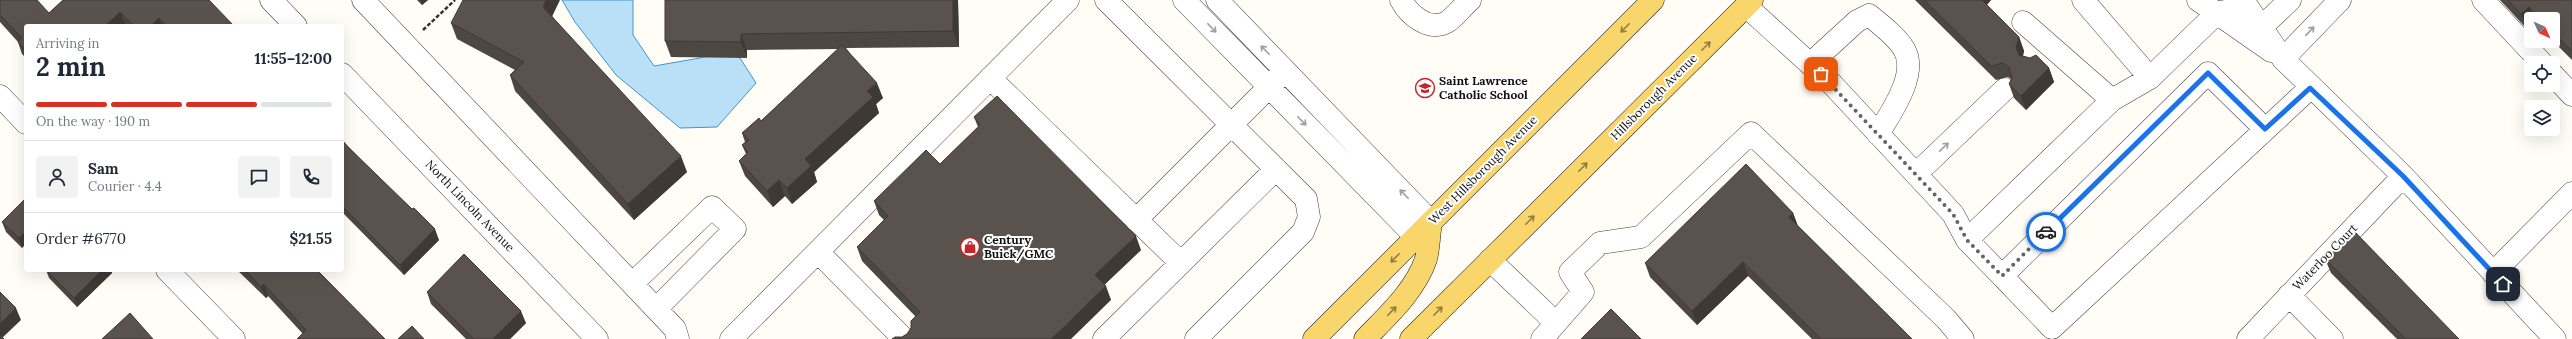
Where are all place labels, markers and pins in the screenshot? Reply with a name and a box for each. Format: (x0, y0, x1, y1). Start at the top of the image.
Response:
pin (1804, 57, 1838, 91)
place label: Saint Lawrence Catholic School (1439, 73, 1528, 102)
school or university icon: Saint Lawrence Catholic School (1414, 77, 1436, 99)
place label: Century Buick/GMC (984, 232, 1054, 262)
shop icon: Century Buick/GMC (959, 236, 981, 258)
pin (2486, 267, 2520, 301)

